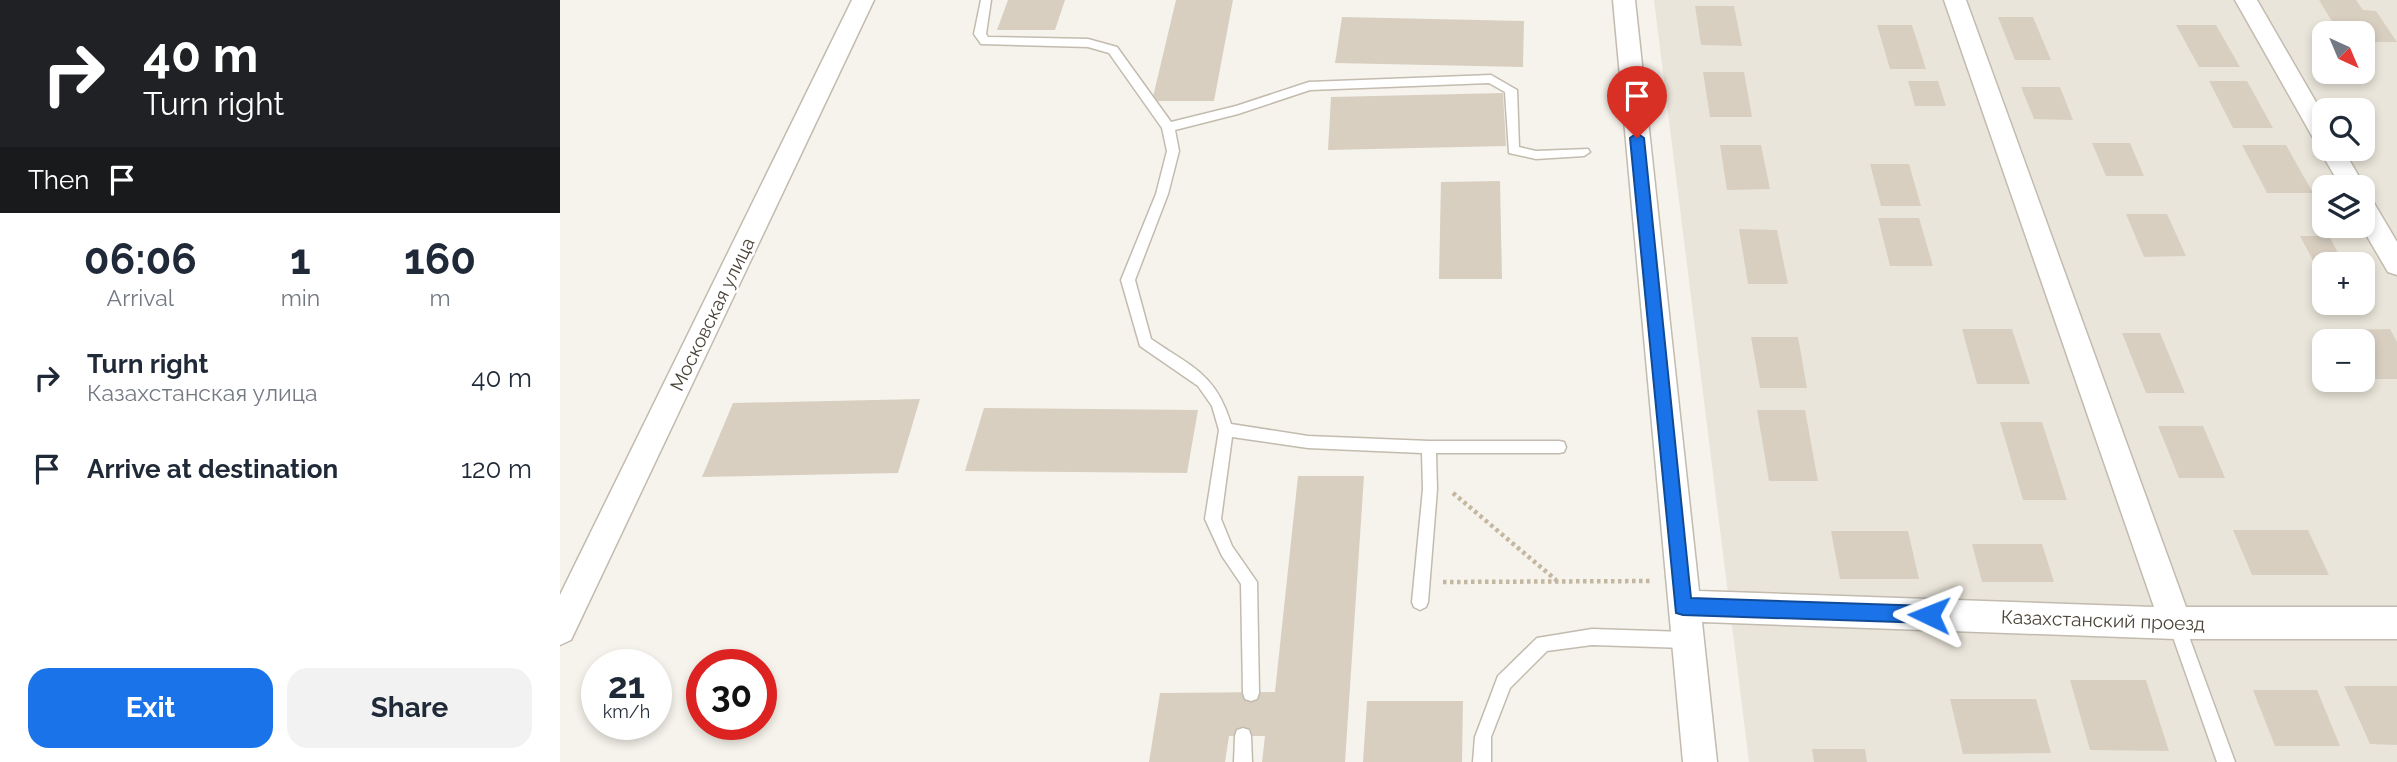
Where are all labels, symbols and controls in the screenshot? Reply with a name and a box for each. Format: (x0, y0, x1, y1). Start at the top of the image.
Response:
north arrow (2312, 21, 2375, 84)
map controls (2312, 21, 2375, 392)
text: 40 m (143, 26, 258, 83)
icon: right (28, 28, 119, 119)
pin (1607, 66, 1667, 138)
icon: arrive (1618, 77, 1656, 115)
text: Turn right (143, 85, 284, 122)
button: search (2312, 98, 2375, 161)
icon: arrive (103, 161, 141, 199)
text: Then (28, 165, 89, 195)
button: layers (2312, 175, 2375, 238)
street label: Московская улица (665, 234, 759, 394)
text: 06:06 (84, 235, 197, 284)
text: 1 (290, 235, 311, 284)
text: 160 (404, 235, 476, 284)
button: + (2312, 252, 2375, 315)
text: Arrival (107, 284, 174, 311)
text: min (281, 284, 320, 311)
text: m (430, 284, 451, 311)
button: − (2312, 329, 2375, 392)
text: Turn right (87, 349, 208, 379)
icon: right (28, 359, 66, 397)
text: 40 m (471, 363, 532, 393)
text: Казахстанская улица (87, 379, 318, 406)
icon: arrive (28, 450, 66, 488)
text: Arrive at destination (87, 454, 338, 484)
text: 120 m (461, 454, 532, 484)
position arrow (1892, 578, 1966, 652)
street label: Казахстанский проезд (2000, 605, 2206, 635)
speed limit sign: 30 (686, 649, 777, 740)
text: 21 (608, 665, 645, 706)
button: Exit (28, 668, 273, 748)
button: Share (287, 668, 532, 748)
text: km/h (603, 701, 650, 722)

